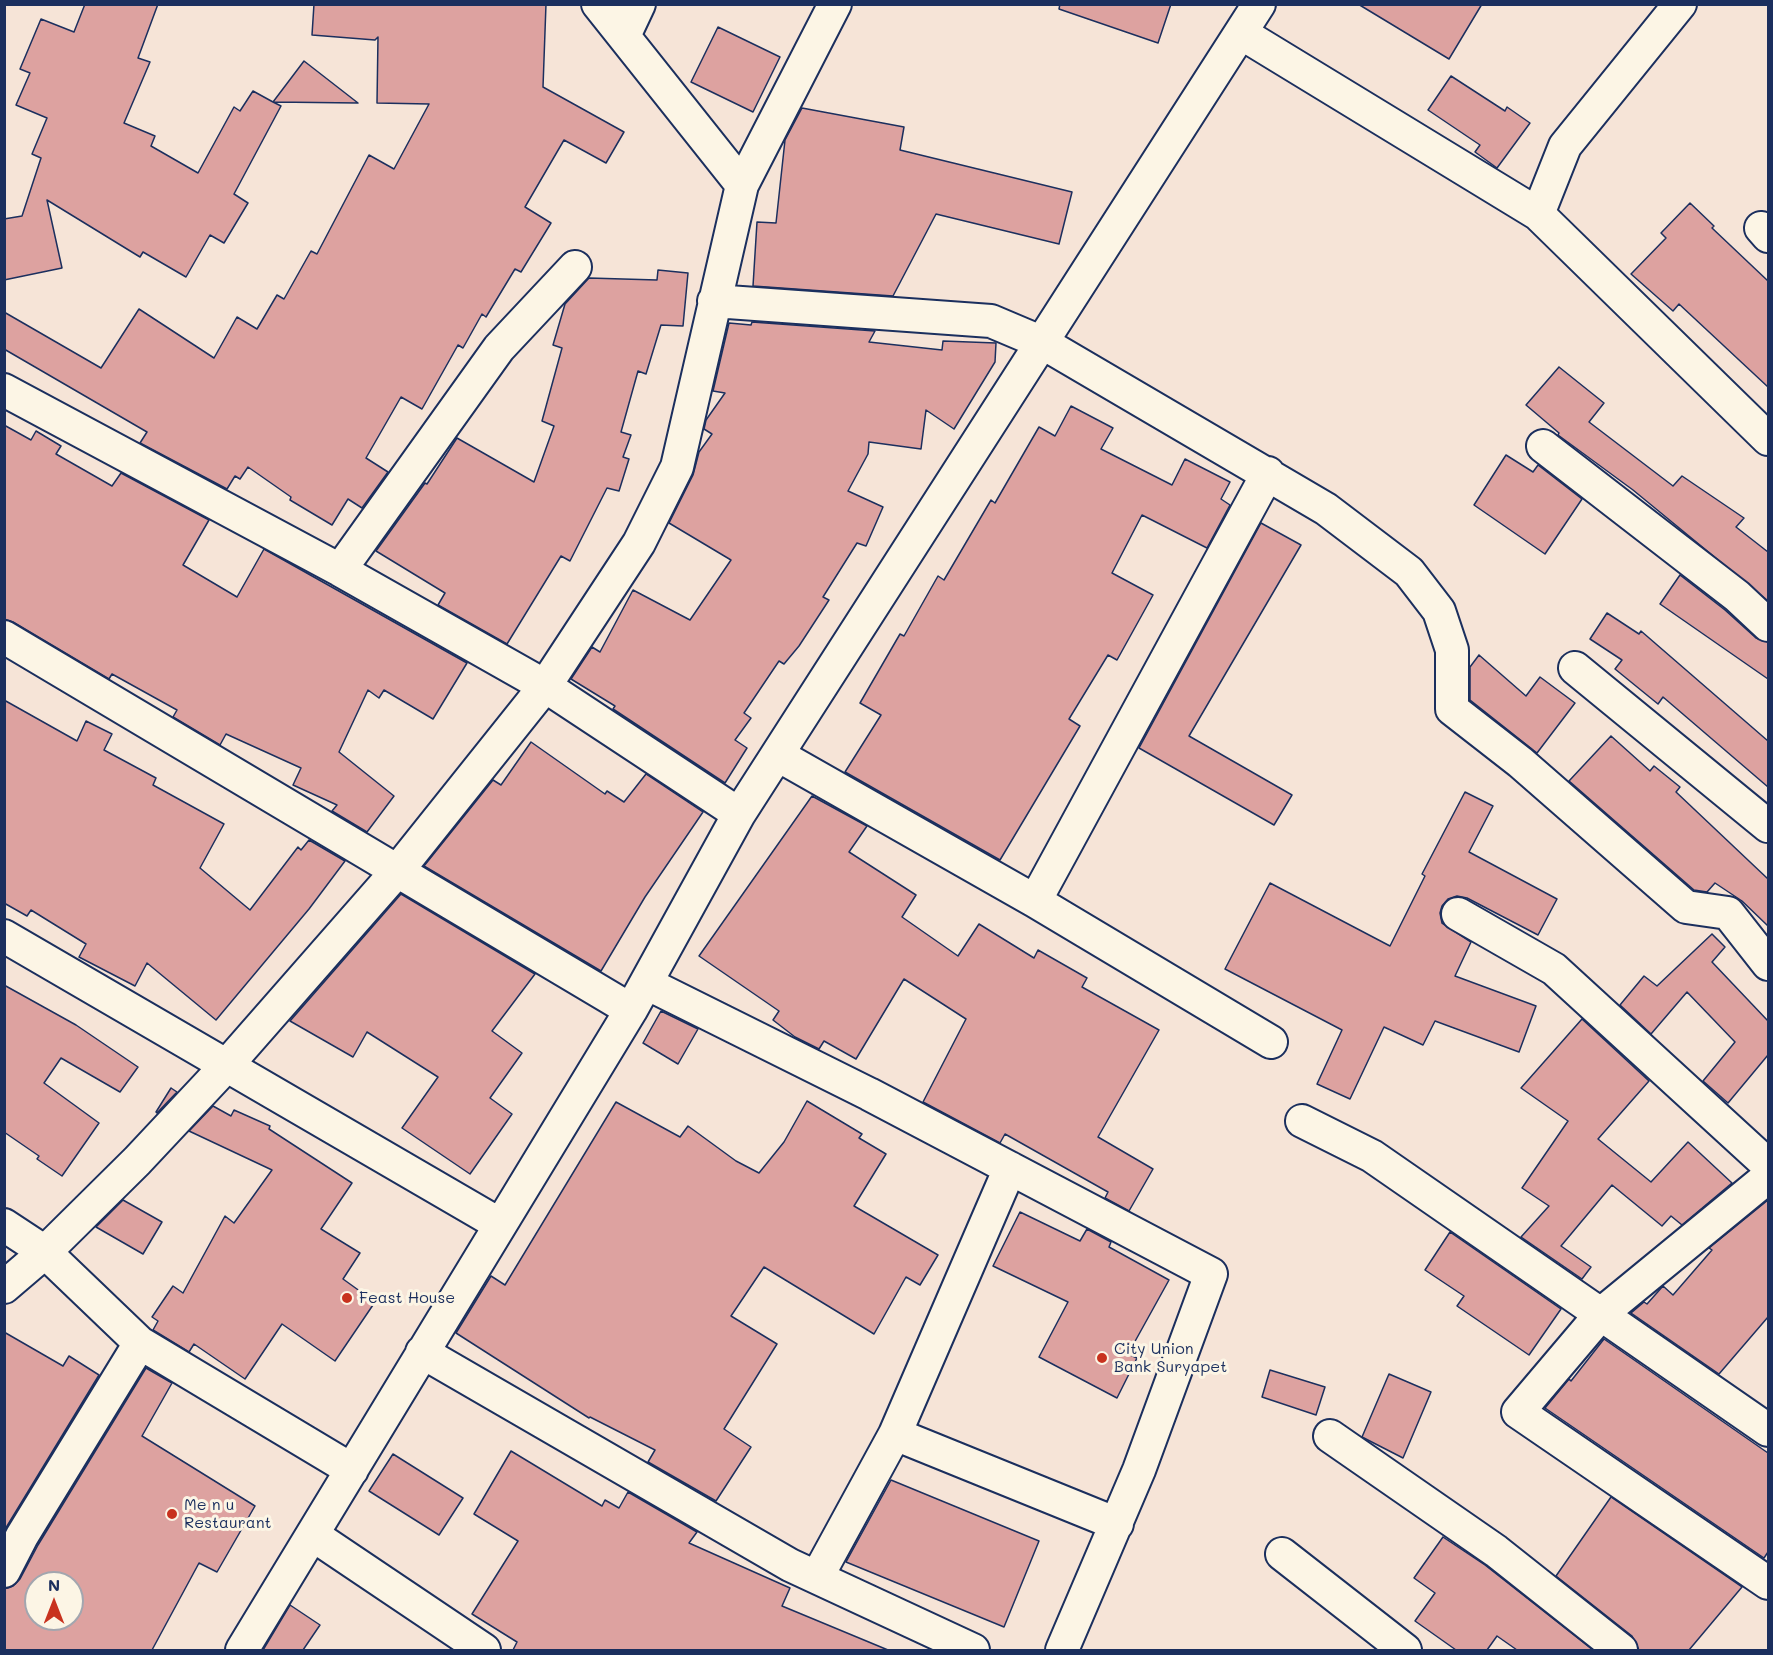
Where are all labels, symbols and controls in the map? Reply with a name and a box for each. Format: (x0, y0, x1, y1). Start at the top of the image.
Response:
place label: Feast House (359, 1288, 455, 1308)
marker: Feast House (340, 1291, 354, 1305)
place label: City Union Bank Suryapet (1114, 1339, 1227, 1377)
marker: City Union Bank Suryapet (1095, 1351, 1109, 1365)
place label: Me n u Restaurant (184, 1495, 272, 1533)
marker: Me n u Restaurant (165, 1507, 179, 1521)
north arrow (24, 1571, 84, 1631)
text: N (48, 1574, 60, 1595)

